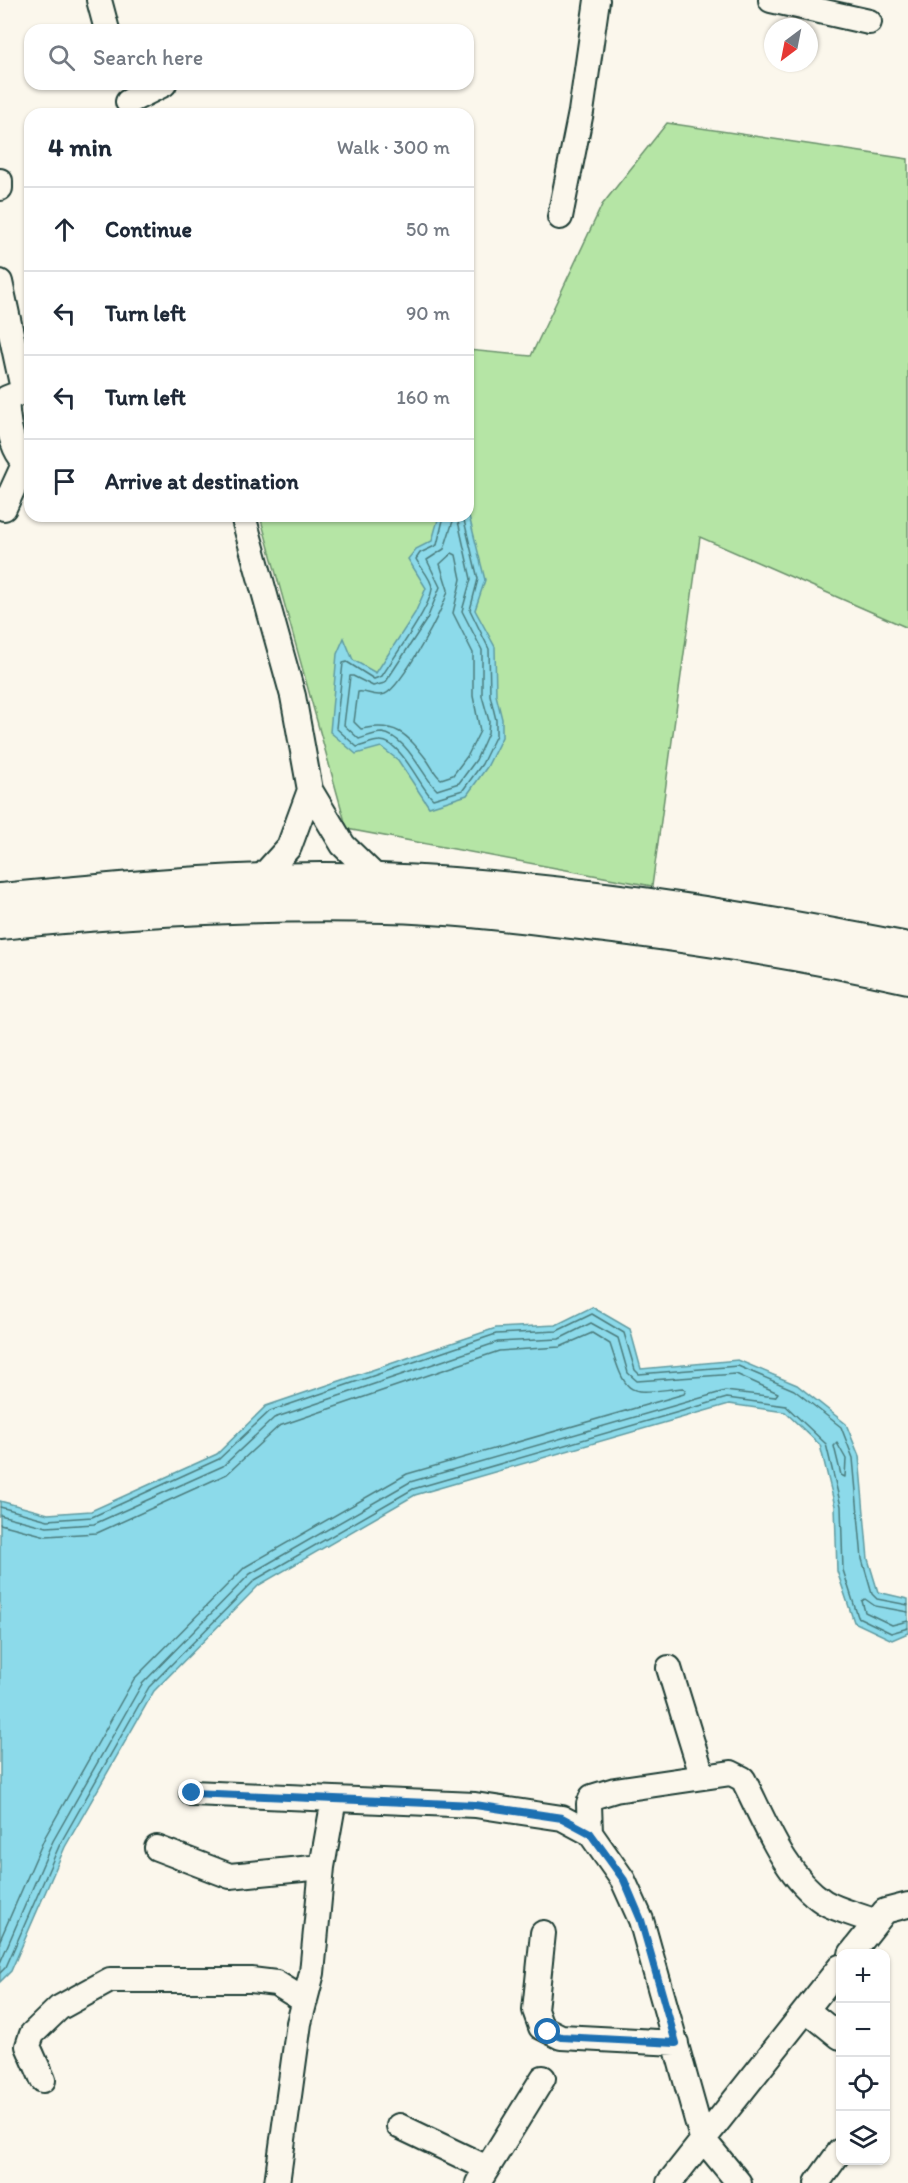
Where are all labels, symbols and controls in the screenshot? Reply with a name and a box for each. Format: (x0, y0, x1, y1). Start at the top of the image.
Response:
north arrow (764, 18, 818, 72)
search box (24, 24, 474, 90)
icon: search (45, 41, 78, 74)
text: Search here (93, 44, 203, 71)
text: 4 min (48, 131, 112, 163)
text: Walk · 300 m (337, 135, 450, 159)
icon: ahead (48, 213, 81, 246)
text: Continue (105, 216, 192, 243)
text: 50 m (406, 217, 450, 241)
icon: left (48, 297, 81, 330)
text: Turn left (105, 300, 186, 327)
text: 90 m (406, 301, 450, 325)
icon: left (48, 381, 81, 414)
text: Turn left (105, 384, 186, 411)
text: 160 m (397, 385, 450, 409)
icon: arrive (48, 465, 81, 498)
text: Arrive at destination (105, 468, 299, 495)
route end (178, 1779, 204, 1805)
map controls (836, 1949, 890, 2165)
button: + (836, 1949, 890, 2003)
button: − (836, 2003, 890, 2057)
route start (534, 2018, 560, 2044)
button: locate (836, 2057, 890, 2111)
button: layers (836, 2111, 890, 2165)

